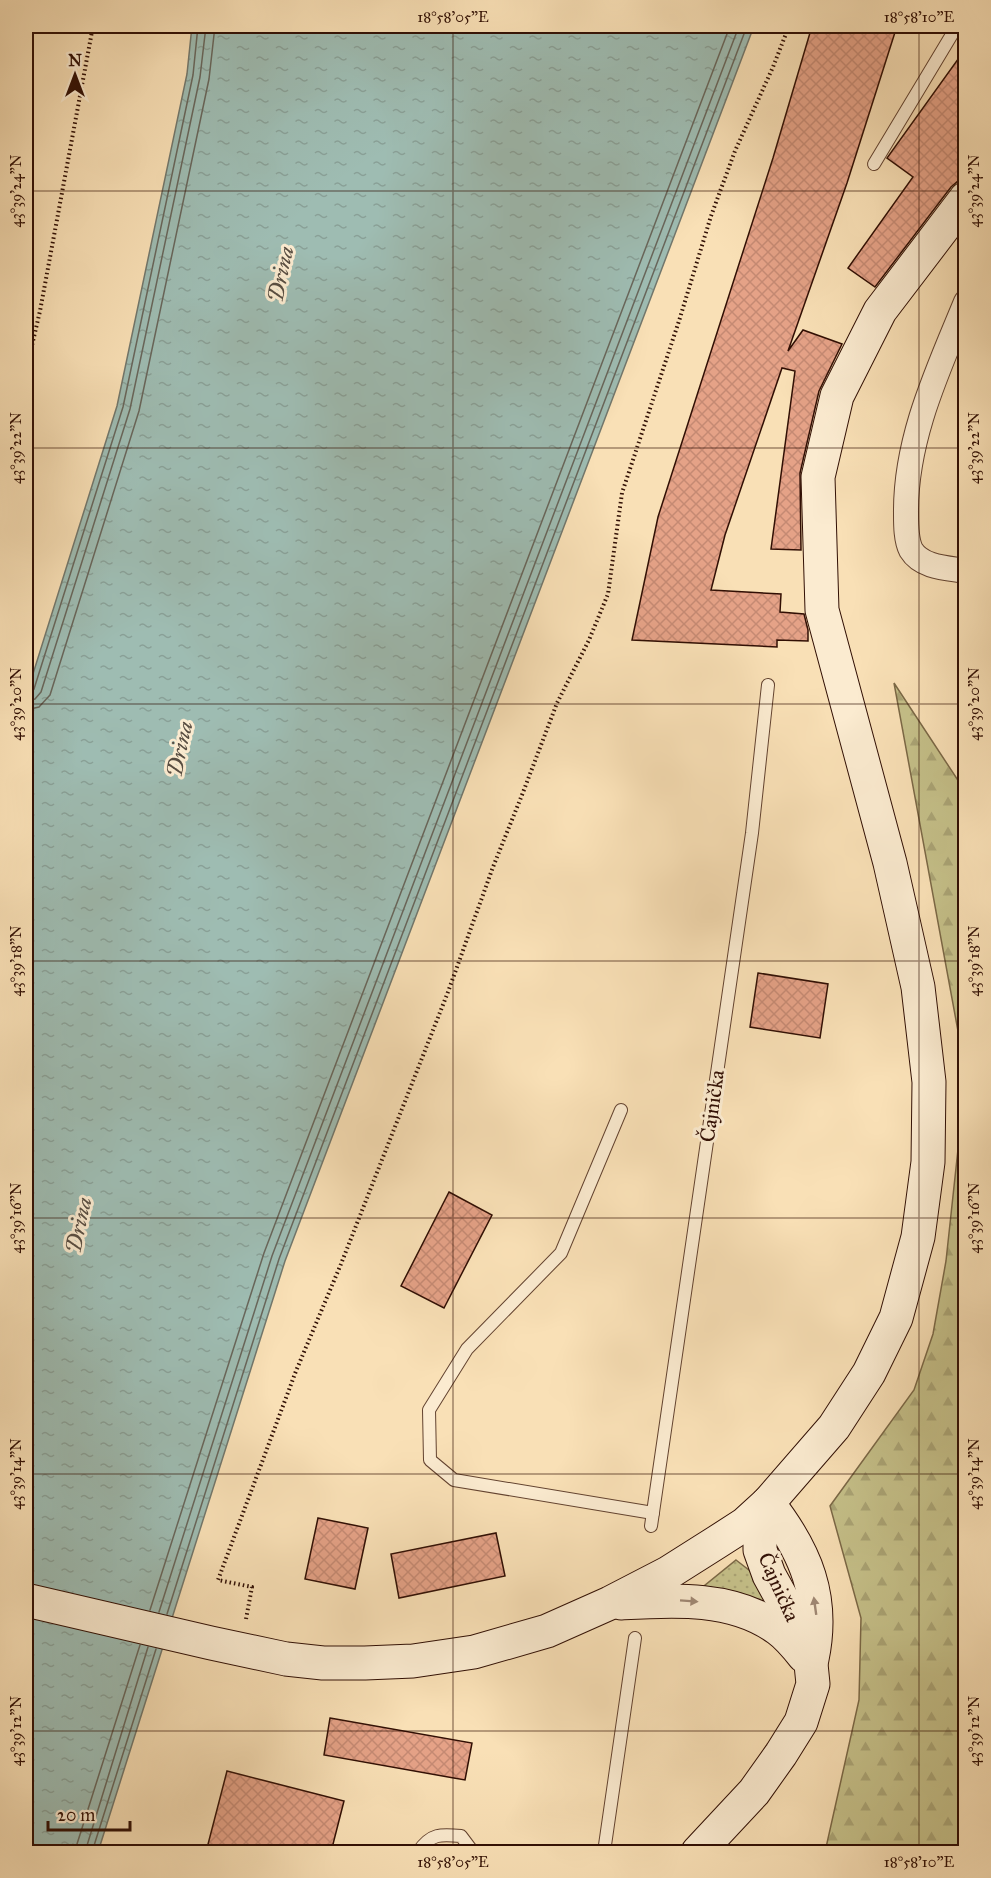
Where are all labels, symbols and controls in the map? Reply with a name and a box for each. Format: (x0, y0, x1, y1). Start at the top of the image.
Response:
text: 18°58'05"E (417, 8, 489, 26)
text: 18°58'10"E (884, 8, 954, 26)
north arrow (45, 45, 105, 105)
text: N (68, 51, 82, 70)
text: 43°39'24"N (7, 154, 25, 228)
text: 43°39'24"N (965, 154, 983, 228)
water label: Drina (261, 244, 300, 305)
text: 43°39'22"N (7, 412, 25, 484)
text: 43°39'22"N (965, 412, 983, 484)
text: 43°39'20"N (7, 667, 25, 741)
text: 43°39'20"N (965, 667, 983, 741)
water label: Drina (160, 719, 199, 780)
text: 43°39'18"N (7, 925, 25, 997)
text: 43°39'18"N (965, 925, 983, 997)
street label: Čajnička (694, 1068, 730, 1144)
text: 43°39'16"N (7, 1182, 25, 1253)
text: 43°39'16"N (965, 1182, 983, 1253)
water label: Drina (59, 1195, 98, 1256)
text: 43°39'14"N (7, 1438, 25, 1510)
text: 43°39'14"N (965, 1438, 983, 1510)
street label: Čajnička (752, 1548, 806, 1626)
one-way arrow (680, 1597, 699, 1606)
one-way arrow (811, 1597, 820, 1616)
text: 43°39'12"N (7, 1695, 25, 1766)
text: 43°39'12"N (965, 1695, 983, 1766)
scale bar (48, 1794, 130, 1832)
text: 20 m (57, 1804, 95, 1826)
text: 18°58'05"E (417, 1853, 489, 1871)
text: 18°58'10"E (884, 1853, 954, 1871)

